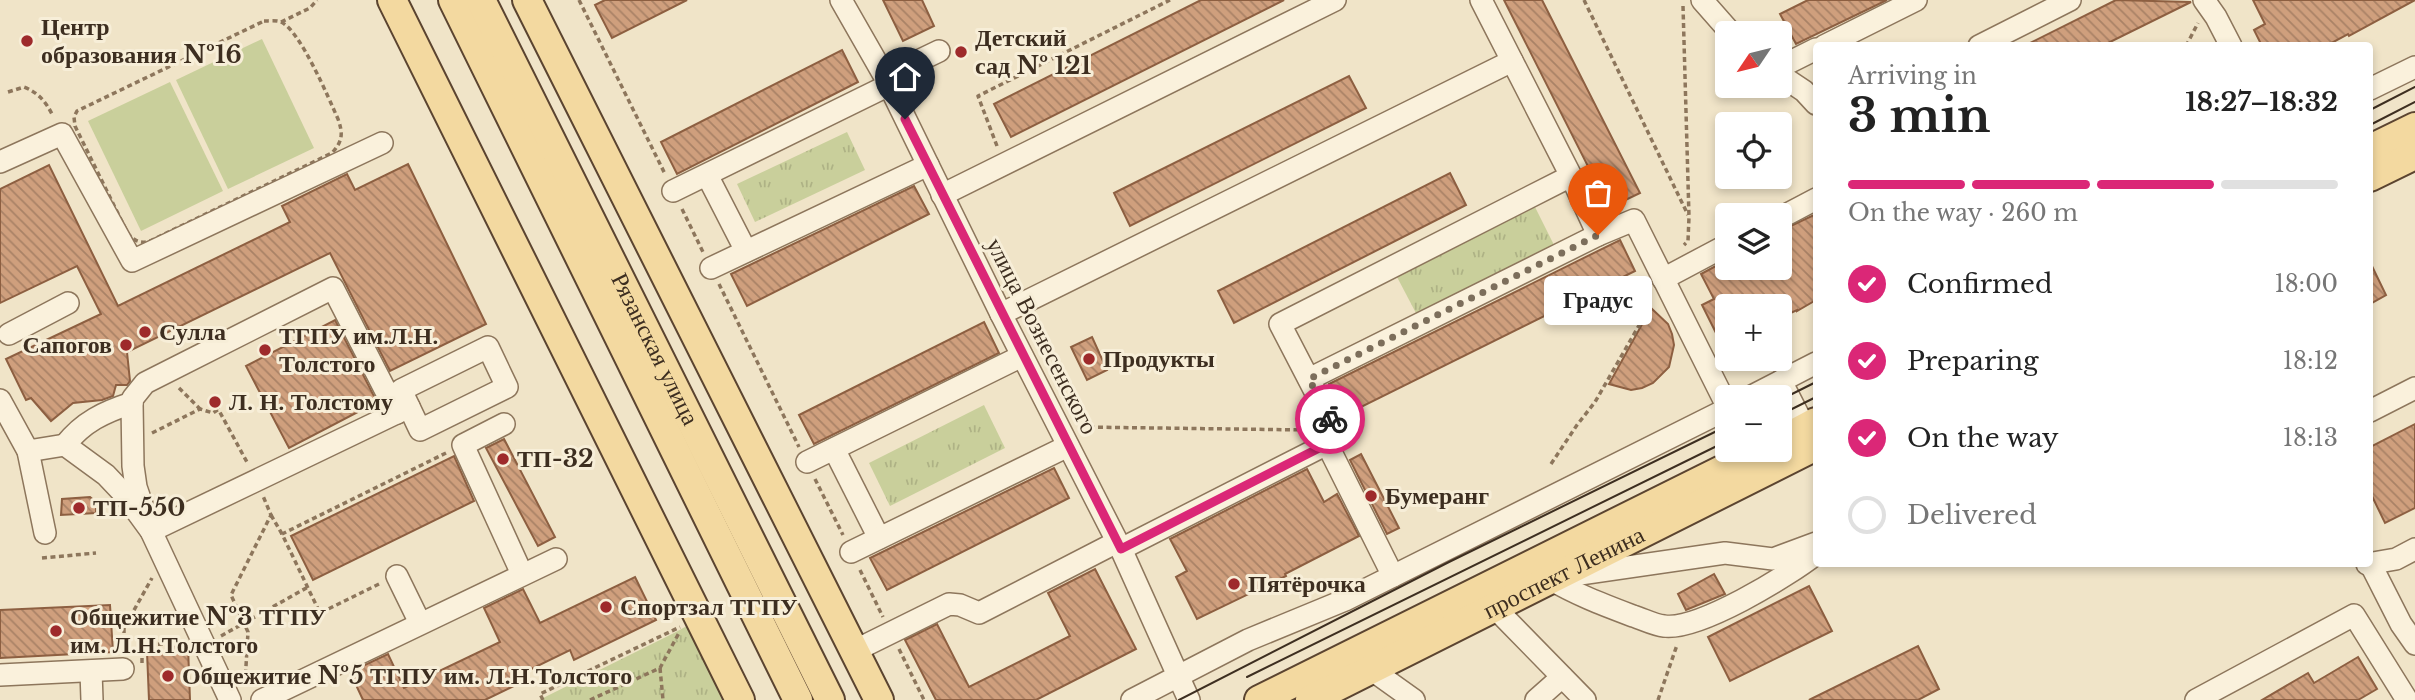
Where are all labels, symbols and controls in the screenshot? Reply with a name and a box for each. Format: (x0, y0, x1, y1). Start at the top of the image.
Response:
place label: Центр образования №16 (41, 12, 242, 69)
north arrow (1715, 21, 1792, 98)
map controls (1715, 21, 1792, 462)
place label: Детский сад № 121 (975, 23, 1091, 80)
marker: Центр образования №16 (19, 33, 35, 49)
marker: Детский сад № 121 (953, 44, 969, 60)
pin (875, 47, 935, 119)
icon: home (886, 58, 924, 96)
text: Arriving in (1848, 62, 1977, 90)
text: 18:27–18:32 (2185, 86, 2338, 118)
text: 3 min (1848, 87, 1990, 144)
button: locate (1715, 112, 1792, 189)
pin (1568, 163, 1628, 235)
icon: bag (1579, 174, 1617, 212)
text: On the way · 260 m (1848, 199, 2078, 227)
button: layers (1715, 203, 1792, 280)
street label: улица Вознесенского (980, 233, 1105, 439)
icon: check (1848, 265, 1886, 303)
street label: Рязанская улица (605, 268, 706, 430)
text: Confirmed (1907, 268, 2052, 300)
text: 18:00 (2274, 270, 2338, 298)
callout: Градус (1544, 277, 1652, 326)
text: Градус (1563, 286, 1633, 314)
button: + (1715, 294, 1792, 371)
place label: Сулла (159, 317, 226, 346)
place label: ТГПУ им.Л.Н. Толстого (279, 321, 438, 378)
marker: Сулла (137, 324, 153, 340)
place label: Сапогов (22, 330, 112, 359)
marker: Сапогов (118, 337, 134, 353)
marker: ТГПУ им.Л.Н. Толстого (257, 342, 273, 358)
icon: check (1848, 342, 1886, 380)
place label: Продукты (1103, 344, 1215, 373)
text: Preparing (1907, 345, 2039, 377)
text: 18:12 (2283, 347, 2338, 375)
marker: Продукты (1081, 351, 1097, 367)
courier (1295, 384, 1365, 454)
button: − (1715, 385, 1792, 462)
place label: Л. Н. Толстому (229, 387, 393, 416)
marker: Л. Н. Толстому (207, 394, 223, 410)
icon: bike (1311, 400, 1349, 438)
icon: check (1848, 419, 1886, 457)
text: On the way (1907, 422, 2059, 454)
text: 18:13 (2283, 424, 2338, 452)
place label: ТП-32 (517, 444, 594, 473)
marker: ТП-32 (495, 451, 511, 467)
place label: Бумеранг (1385, 481, 1489, 510)
marker: Бумеранг (1363, 488, 1379, 504)
place label: ТП-550 (93, 493, 185, 522)
text: Delivered (1907, 499, 2037, 531)
marker: ТП-550 (71, 500, 87, 516)
street label: проспект Ленина (1478, 519, 1649, 625)
place label: Пятёрочка (1248, 569, 1366, 598)
marker: Пятёрочка (1226, 576, 1242, 592)
place label: Спортзал ТГПУ (620, 592, 798, 621)
marker: Спортзал ТГПУ (598, 599, 614, 615)
place label: Общежитие №3 ТГПУ им. Л.Н.Толстого (70, 602, 327, 659)
marker: Общежитие №3 ТГПУ им. Л.Н.Толстого (48, 623, 64, 639)
place label: Общежитие №5 ТГПУ им. Л.Н.Толстого (182, 661, 632, 690)
marker: Общежитие №5 ТГПУ им. Л.Н.Толстого (160, 668, 176, 684)

